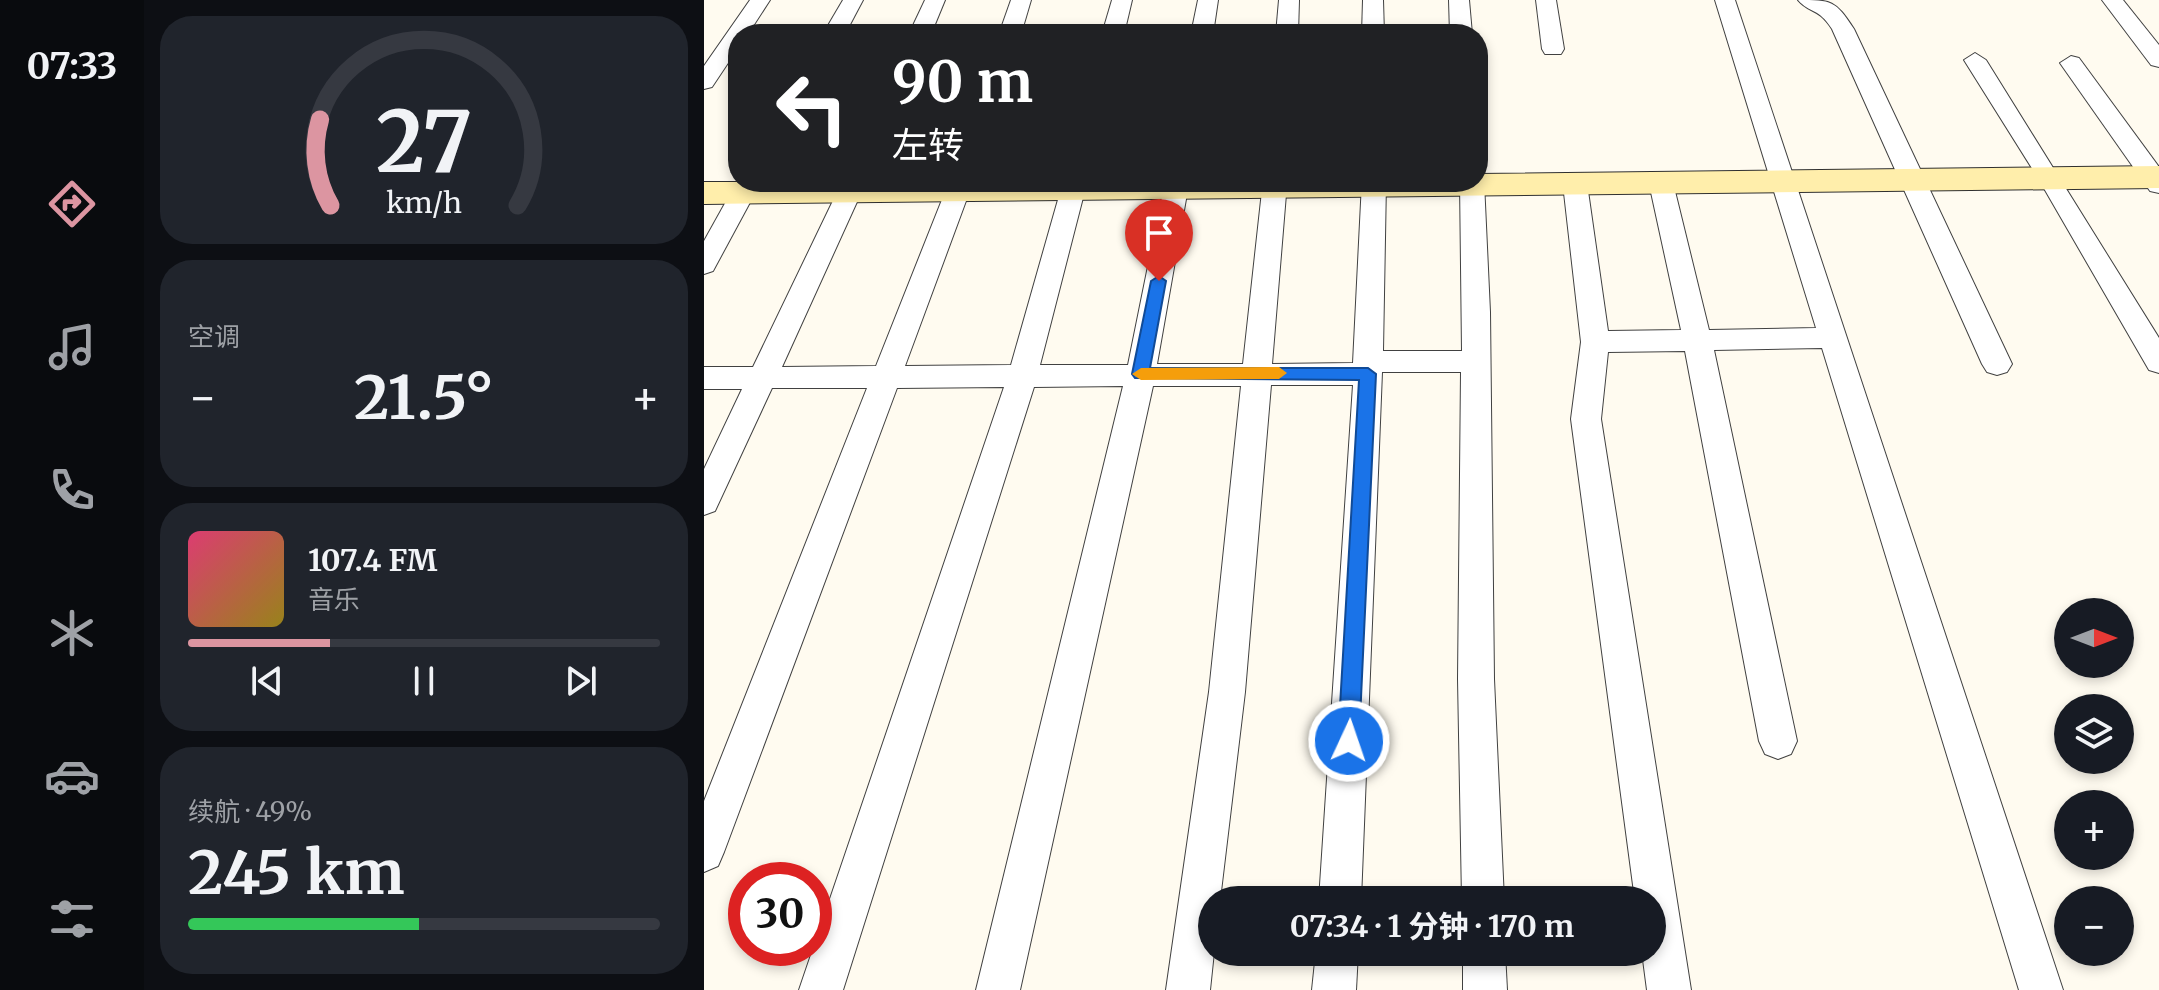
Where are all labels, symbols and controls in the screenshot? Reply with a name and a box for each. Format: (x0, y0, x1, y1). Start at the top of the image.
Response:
text: 07:33 (27, 44, 117, 89)
text: 90 m (892, 47, 1033, 117)
icon: left (760, 56, 864, 160)
text: 27 (376, 89, 472, 194)
text: 左转 (892, 123, 964, 168)
icon: directions (44, 176, 100, 232)
text: km/h (386, 185, 462, 221)
pin (1125, 199, 1193, 281)
icon: arrive (1137, 211, 1181, 255)
icon: music (44, 319, 100, 375)
text: 空调 (188, 320, 240, 353)
text: 21.5° (354, 360, 494, 435)
text: − (188, 370, 217, 425)
text: + (631, 370, 660, 425)
icon: phone (44, 462, 100, 518)
text: 107.4 FM (308, 541, 437, 579)
text: 音乐 (308, 583, 360, 616)
north arrow (2054, 598, 2134, 678)
map controls (2054, 598, 2134, 966)
icon: climate (44, 605, 100, 661)
icon: previous (245, 659, 289, 703)
icon: pause (402, 659, 446, 703)
icon: next (559, 659, 603, 703)
button: layers (2054, 694, 2134, 774)
position arrow (1307, 699, 1391, 783)
icon: car (44, 748, 100, 804)
button: + (2054, 790, 2134, 870)
text: 续航 · 49% (188, 795, 312, 828)
text: 245 km (188, 835, 405, 910)
speed limit sign: 30 (728, 862, 832, 966)
button: − (2054, 886, 2134, 966)
icon: filters (44, 891, 100, 947)
text: 07:34 · 1 分钟 · 170 m (1290, 907, 1574, 945)

